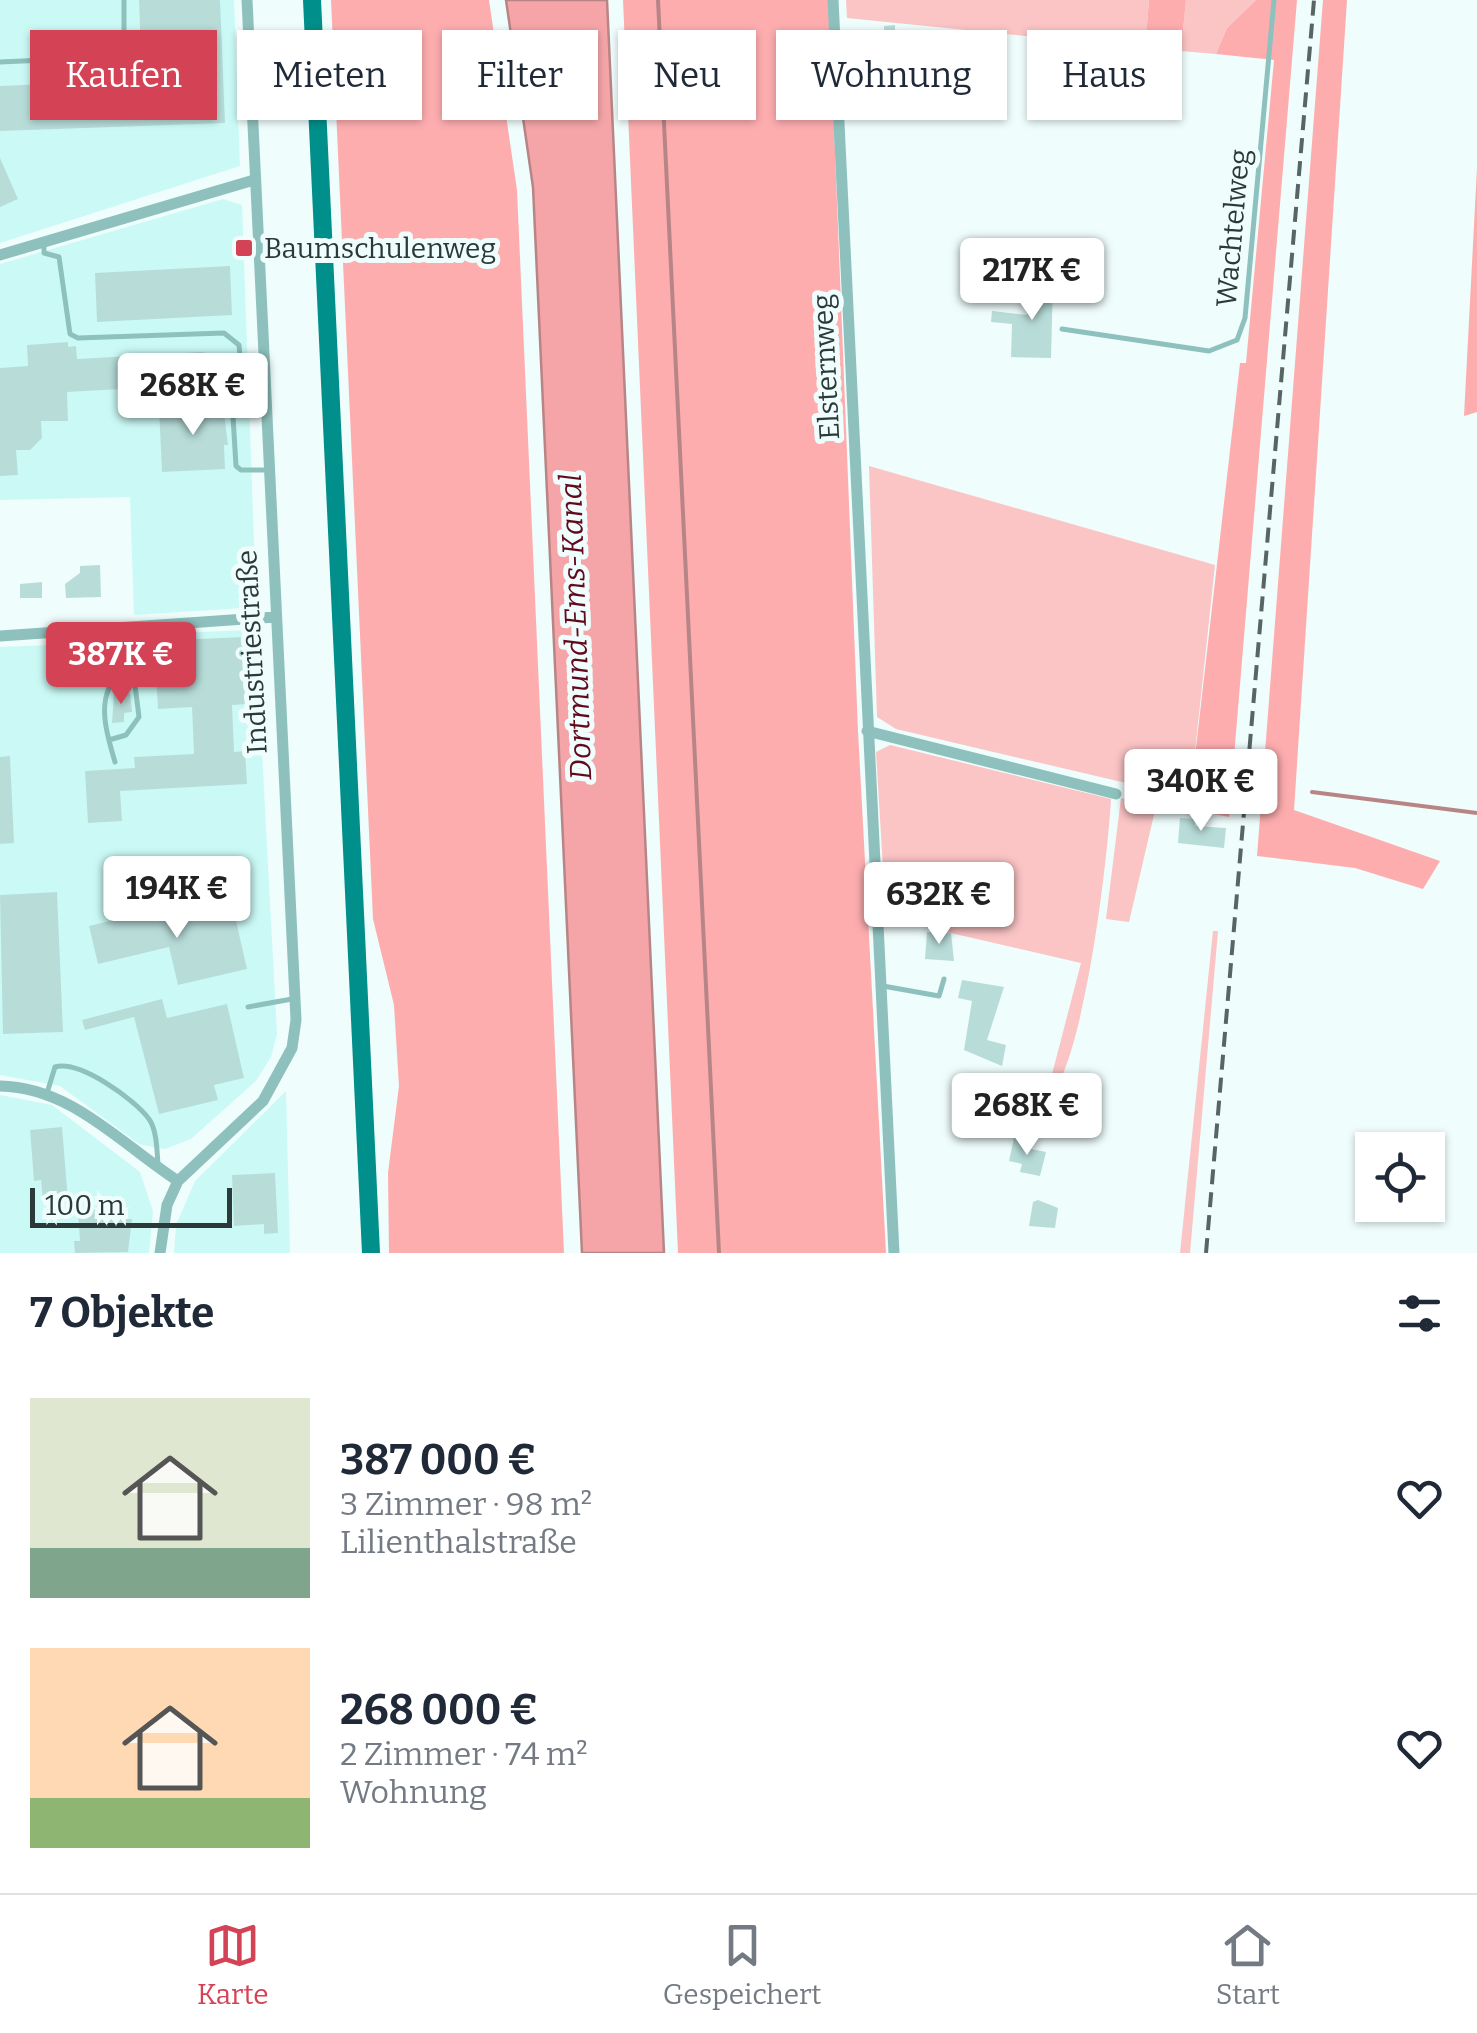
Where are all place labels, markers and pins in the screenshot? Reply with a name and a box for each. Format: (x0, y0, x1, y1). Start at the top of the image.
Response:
place label: Baumschulenweg (264, 232, 496, 265)
marker: Baumschulenweg (233, 237, 255, 259)
pin: 217K € (951, 238, 1113, 323)
pin: 268K € (112, 353, 274, 438)
pin: 387K € (40, 622, 202, 707)
pin: 340K € (1120, 749, 1282, 834)
pin: 194K € (96, 856, 258, 941)
pin: 632K € (858, 862, 1020, 947)
pin: 268K € (946, 1073, 1108, 1158)

